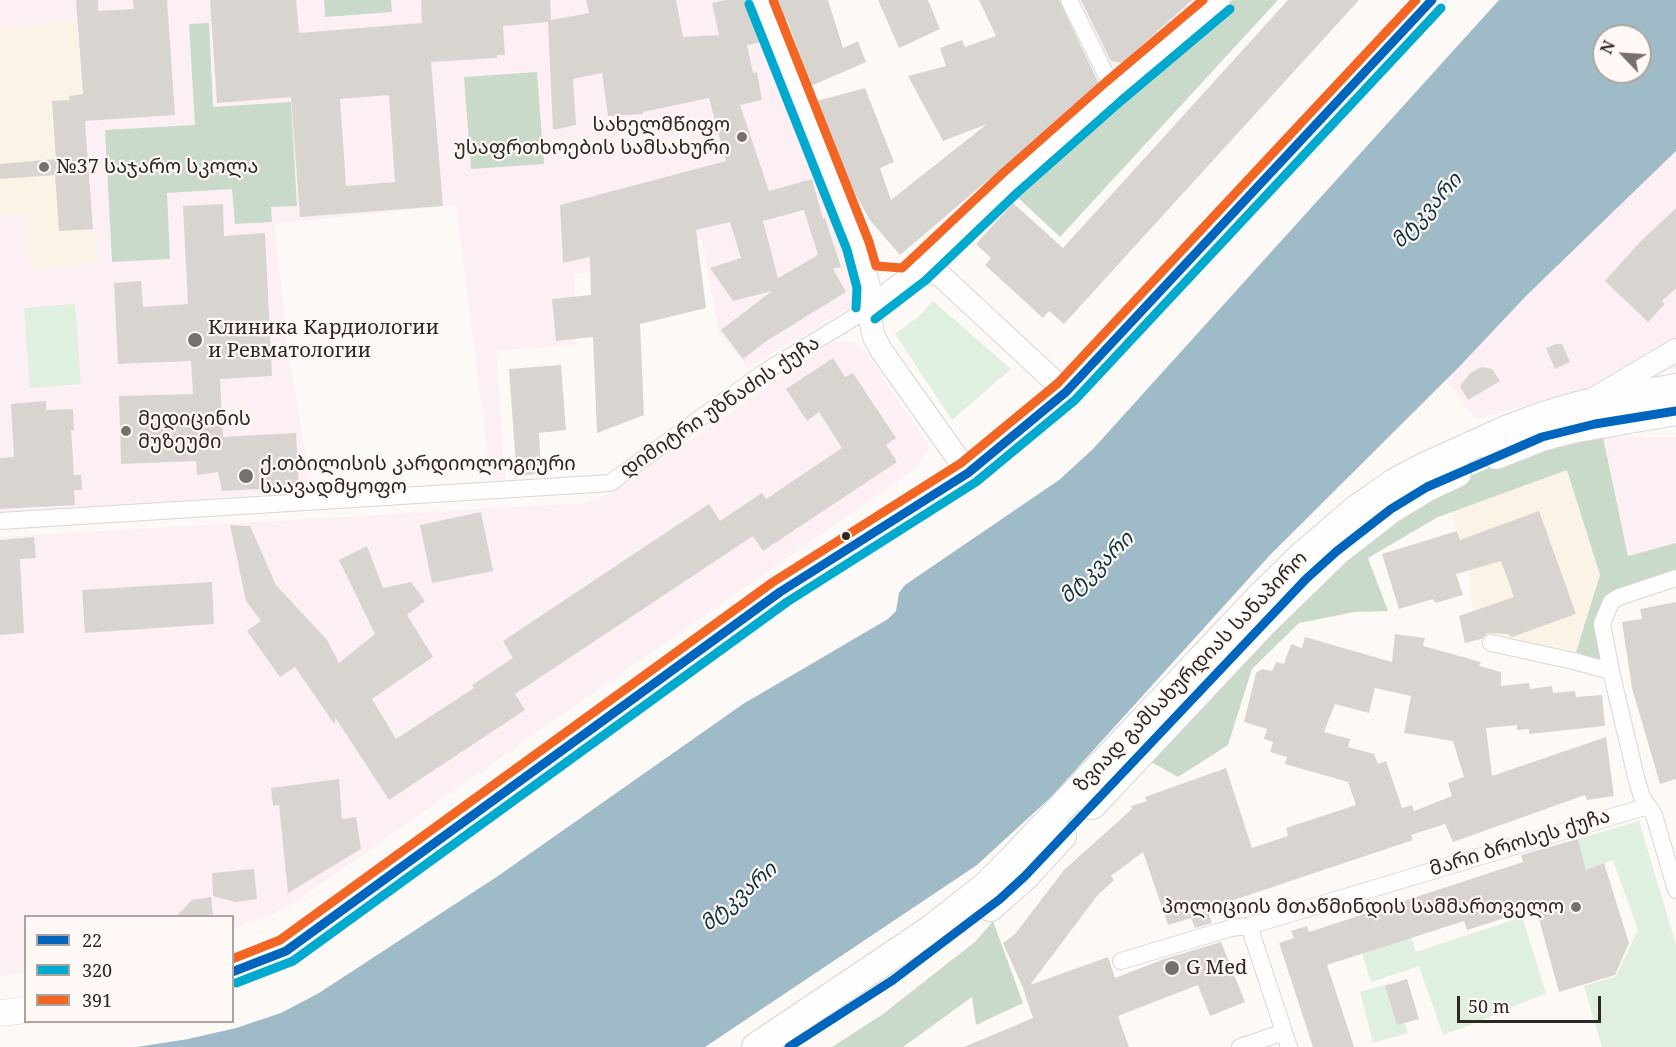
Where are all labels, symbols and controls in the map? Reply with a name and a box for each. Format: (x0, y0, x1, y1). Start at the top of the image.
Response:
north arrow (1592, 24, 1652, 84)
text: N (1595, 37, 1620, 58)
place label: სახელმწიფო უსაფრთხოების სამსახური (454, 113, 730, 160)
marker: სახელმწიფო უსაფრთხოების სამსახური (735, 130, 749, 144)
place label: №37 საჯარო სკოლა (56, 155, 258, 179)
marker: №37 საჯარო სკოლა (37, 160, 51, 174)
water label: მტკვარი (1387, 168, 1467, 254)
place label: Клиника Кардиологии и Ревматологии (208, 316, 439, 363)
marker: Клиника Кардиологии и Ревматологии (186, 331, 204, 349)
street label: დიმიტრი უზნაძის ქუჩა (616, 331, 824, 483)
place label: მედიცინის მუზეუმი (138, 407, 251, 454)
marker: მედიცინის მუზეუმი (119, 424, 133, 438)
place label: ქ.თბილისის კარდიოლოგიური საავადმყოფო (260, 452, 576, 499)
marker: ქ.თბილისის კარდიოლოგიური საავადმყოფო (237, 467, 255, 485)
water label: მტკვარი (1055, 527, 1139, 609)
unlabelled marker (840, 530, 852, 542)
street label: ზვიად გამსახურდიას სანაპირო (1069, 547, 1313, 797)
street label: მარი ბროსეს ქუჩა (1427, 804, 1613, 882)
water label: მტკვარი (696, 857, 782, 937)
place label: პოლიციის მთაწმინდის სამმართველო (1162, 895, 1564, 919)
marker: პოლიციის მთაწმინდის სამმართველო (1569, 900, 1583, 914)
legend (24, 915, 234, 1023)
text: 22 (82, 928, 102, 952)
place label: G Med (1186, 956, 1247, 980)
text: 320 (82, 958, 112, 982)
marker: G Med (1163, 959, 1181, 977)
scale bar (1460, 984, 1604, 1022)
text: 391 (82, 988, 112, 1012)
text: 50 m (1468, 994, 1510, 1018)

